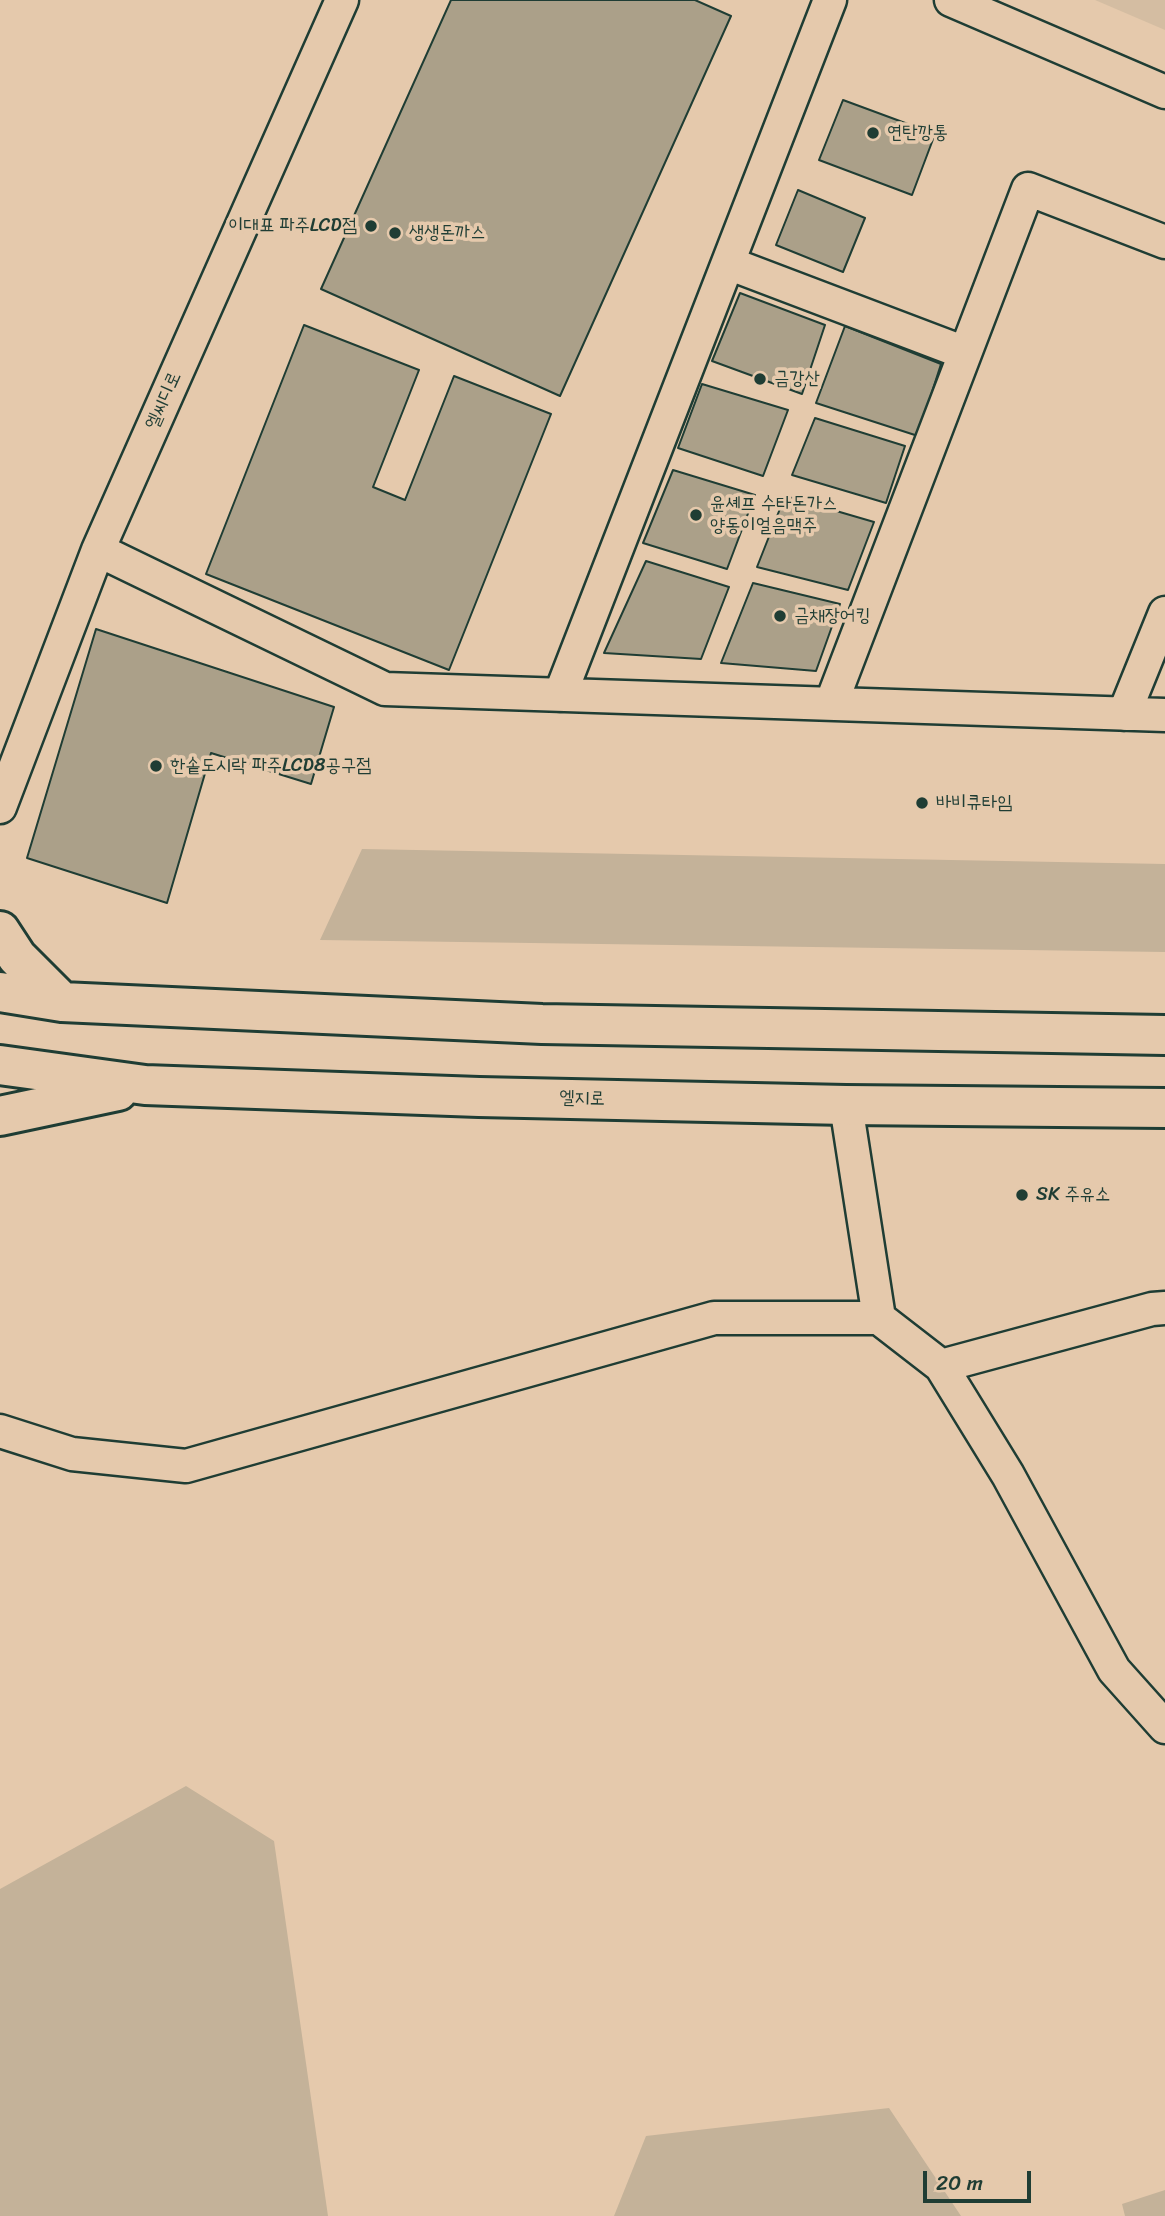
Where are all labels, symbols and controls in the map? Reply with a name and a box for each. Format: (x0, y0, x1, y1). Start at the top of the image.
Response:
place label: 연탄깡통 (887, 122, 948, 144)
marker: 연탄깡통 (865, 125, 881, 141)
place label: 이대표 파주LCD점 (228, 215, 357, 237)
marker: 이대표 파주LCD점 (363, 218, 379, 234)
place label: 생생돈까스 (409, 222, 485, 244)
marker: 생생돈까스 (387, 225, 403, 241)
street label: 엘씨디로 (141, 368, 187, 434)
place label: 금강산 (774, 368, 820, 390)
marker: 금강산 (752, 371, 768, 387)
place label: 윤셰프 수타돈가스 양동이얼음맥주 (710, 493, 837, 537)
marker: 윤셰프 수타돈가스 양동이얼음맥주 (688, 507, 704, 523)
place label: 금채장어킹 (794, 605, 870, 627)
marker: 금채장어킹 (772, 608, 788, 624)
place label: 한솥도시락 파주LCD8공구점 (170, 755, 371, 777)
marker: 한솥도시락 파주LCD8공구점 (148, 758, 164, 774)
place label: 바비큐타임 (936, 792, 1012, 814)
marker: 바비큐타임 (914, 795, 930, 811)
street label: 엘지로 (559, 1087, 605, 1111)
place label: SK 주유소 (1036, 1184, 1110, 1206)
marker: SK 주유소 (1014, 1187, 1030, 1203)
scale bar (927, 2156, 1036, 2200)
text: 20 m (936, 2164, 983, 2202)

